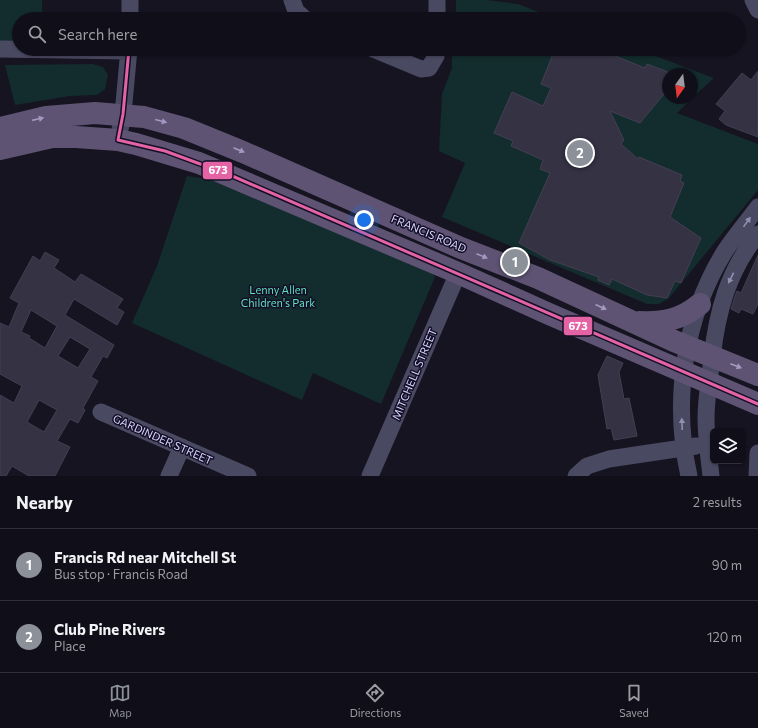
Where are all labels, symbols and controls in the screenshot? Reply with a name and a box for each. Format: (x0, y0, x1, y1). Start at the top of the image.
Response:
search box (12, 12, 746, 56)
icon: search (26, 23, 48, 45)
text: Search here (58, 25, 137, 43)
north arrow (662, 68, 698, 104)
one-way arrow (32, 115, 44, 121)
one-way arrow (156, 118, 168, 124)
pin: 2 (567, 138, 593, 168)
one-way arrow (234, 147, 245, 153)
line badge: 673 (202, 161, 233, 180)
text: 673 (208, 163, 228, 176)
your location (354, 210, 374, 230)
street label: FRANCIS ROAD (390, 211, 468, 255)
one-way arrow (743, 217, 751, 228)
pin: 1 (502, 247, 528, 277)
one-way arrow (476, 253, 488, 259)
one-way arrow (728, 272, 734, 284)
park label: Lenny Allen Children's Park (241, 283, 315, 309)
one-way arrow (595, 304, 606, 310)
line badge: 673 (563, 316, 593, 336)
text: 673 (568, 319, 588, 332)
street label: MITCHELL STREET (389, 326, 439, 422)
one-way arrow (730, 364, 742, 370)
street label: GARDINDER STREET (111, 411, 215, 467)
one-way arrow (679, 417, 685, 430)
map controls (710, 428, 746, 464)
button: layers (710, 428, 746, 464)
text: Nearby (16, 492, 73, 513)
text: 2 results (693, 494, 742, 510)
text: Francis Rd near Mitchell St (54, 548, 236, 566)
text: 1 (26, 557, 32, 573)
text: 90 m (712, 557, 742, 573)
text: Bus stop · Francis Road (54, 566, 188, 582)
text: Club Pine Rivers (54, 620, 165, 638)
text: 2 (25, 629, 33, 645)
text: 120 m (707, 629, 742, 645)
text: Place (54, 638, 86, 654)
tab: Map (109, 682, 132, 719)
tab: Directions (350, 682, 401, 719)
tab: Saved (619, 682, 649, 719)

